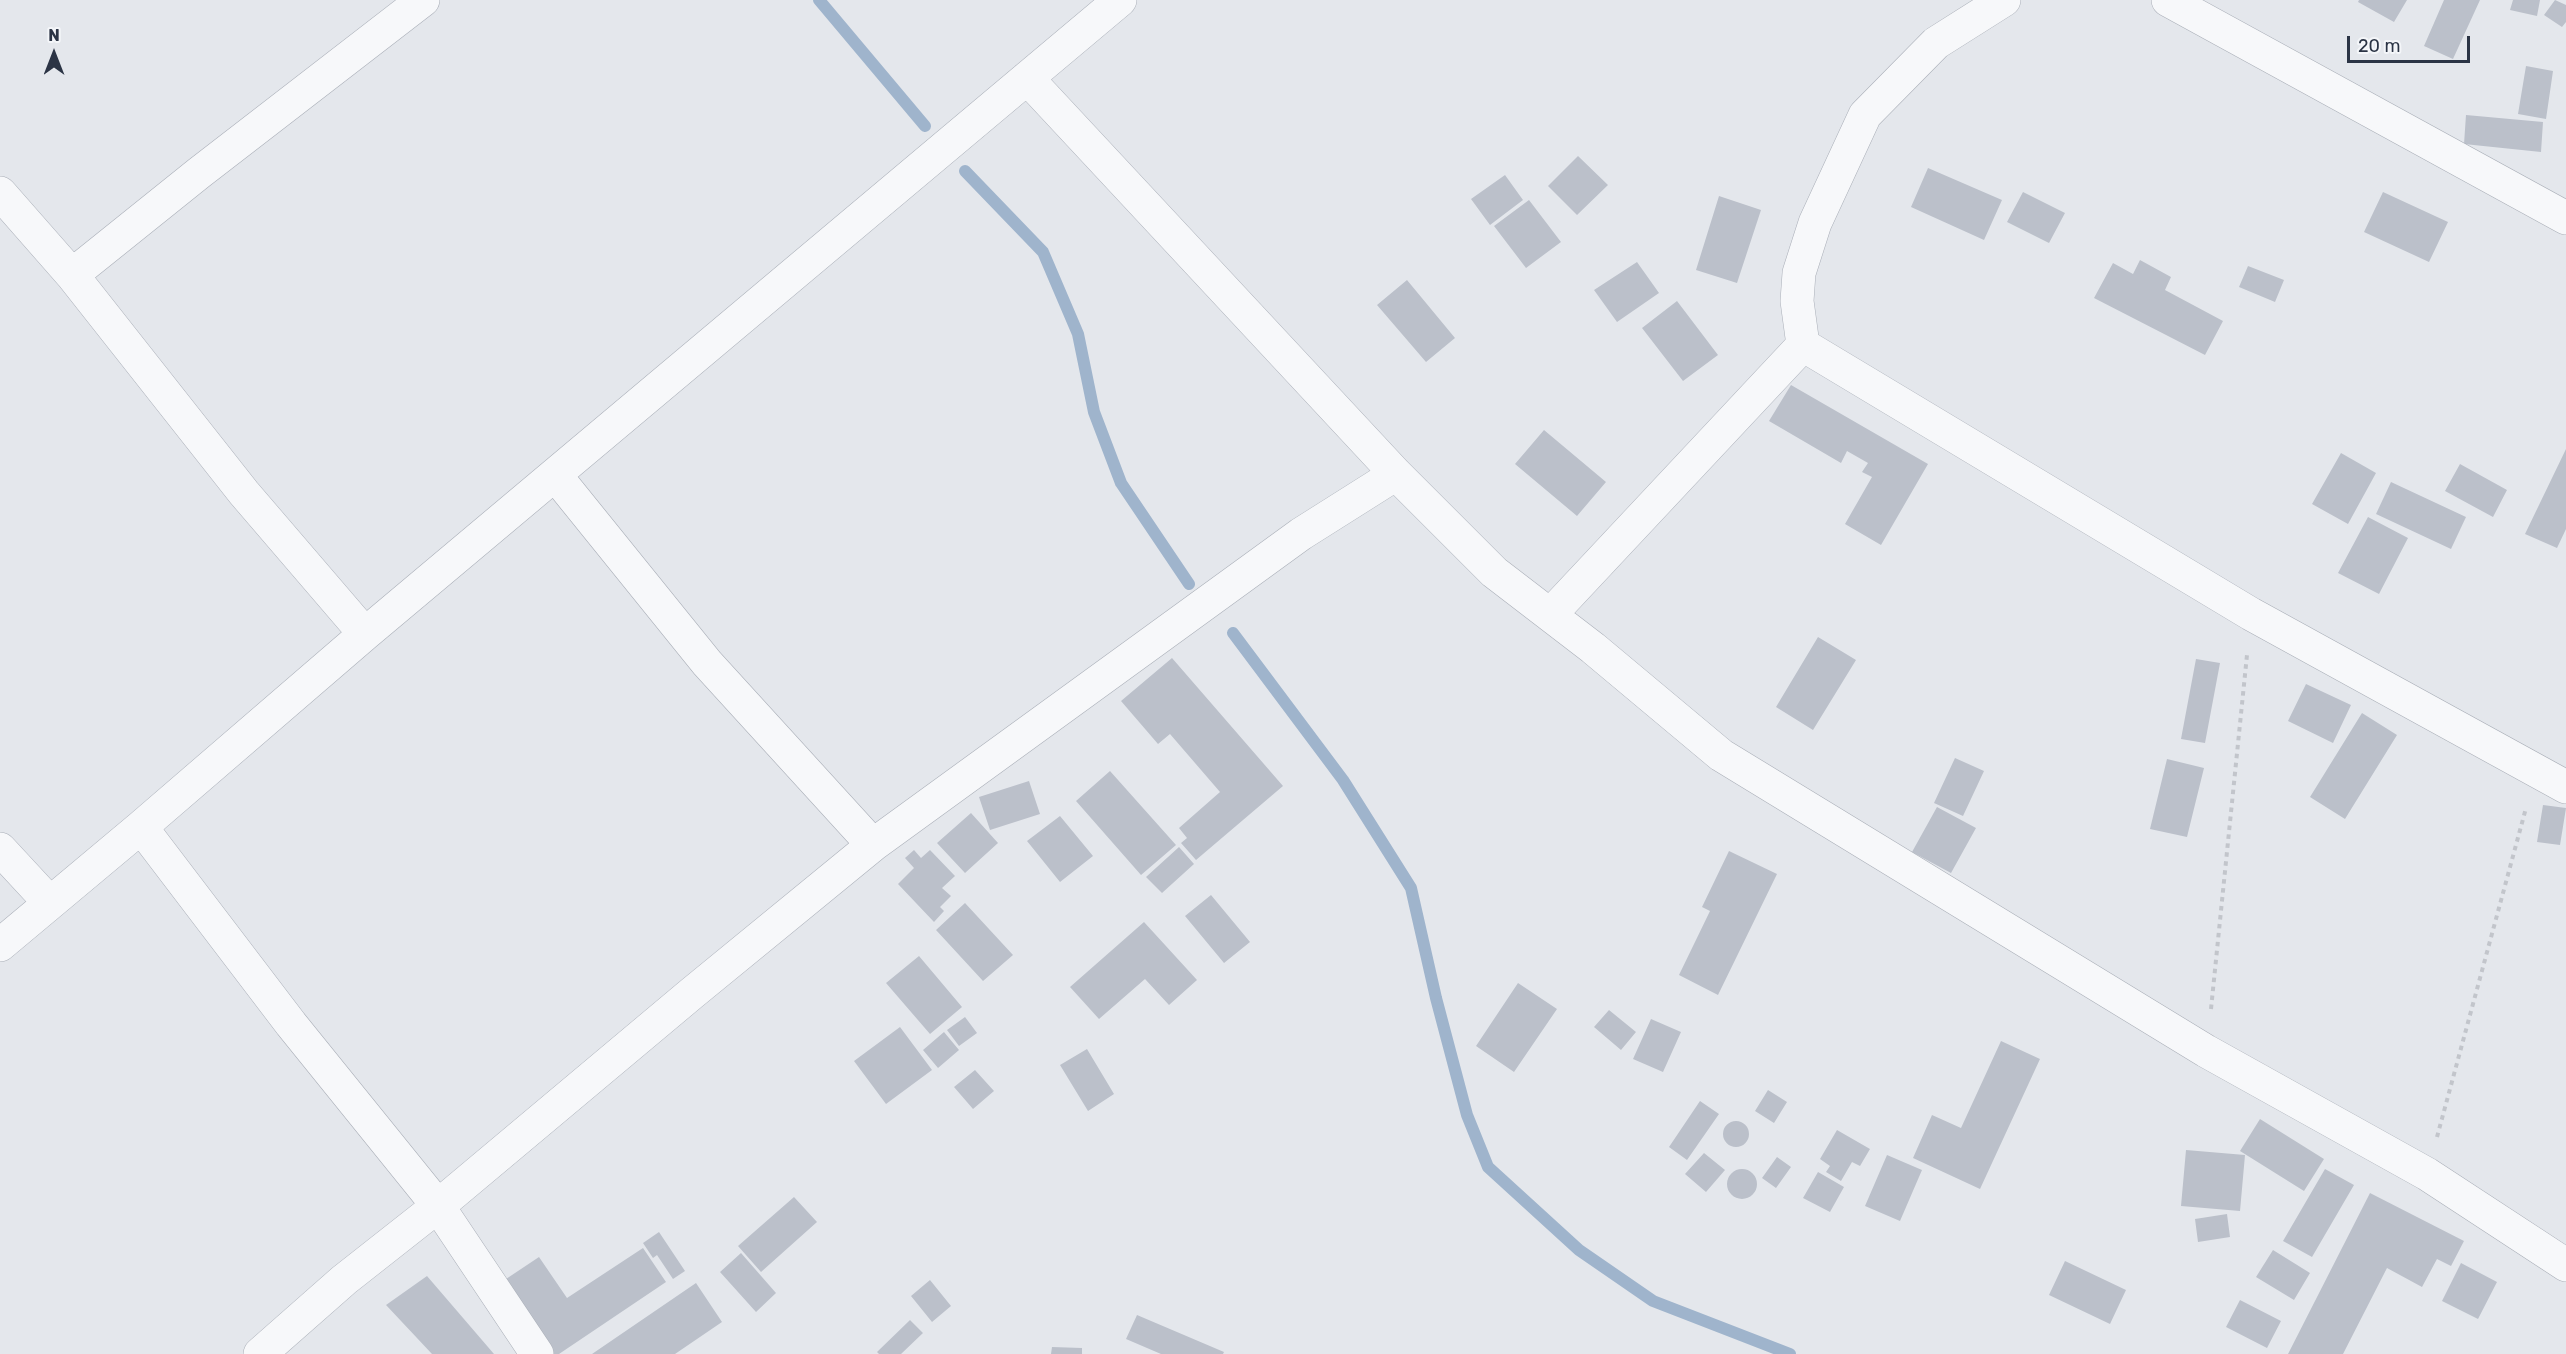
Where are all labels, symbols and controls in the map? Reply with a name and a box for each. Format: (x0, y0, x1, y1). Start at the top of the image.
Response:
north arrow (24, 24, 84, 84)
scale bar (2350, 24, 2473, 62)
text: N (48, 26, 60, 45)
text: 20 m (2358, 35, 2400, 57)

